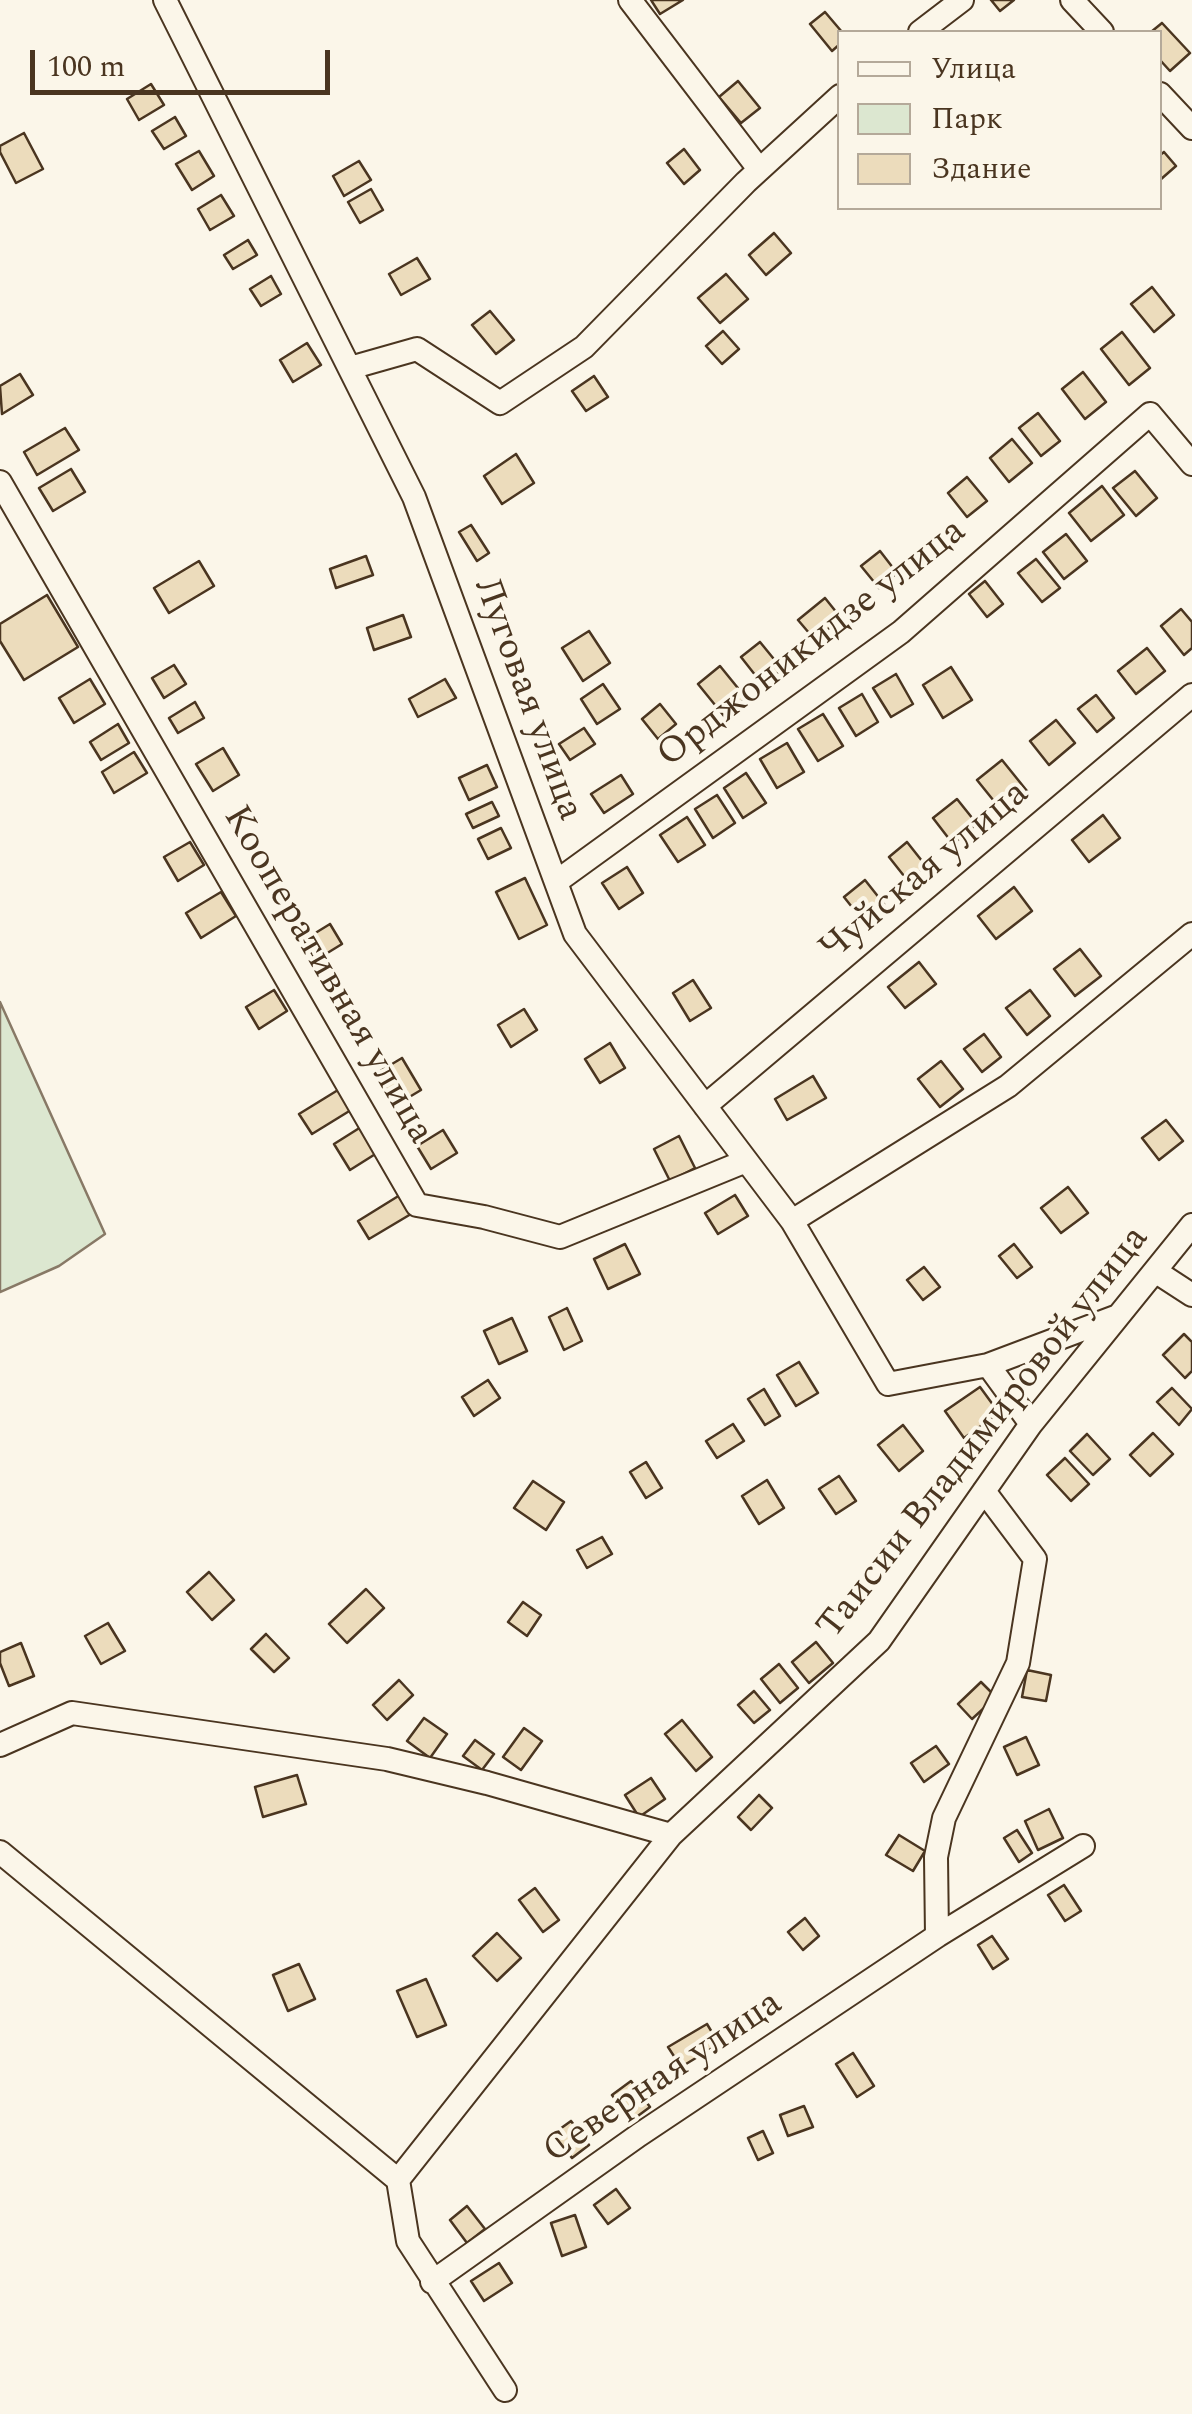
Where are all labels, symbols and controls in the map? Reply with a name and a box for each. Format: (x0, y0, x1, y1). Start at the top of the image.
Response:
scale bar (35, 30, 335, 92)
legend (837, 30, 1162, 210)
text: 100 m (47, 44, 125, 90)
text: Улица (931, 46, 1016, 92)
text: Парк (931, 96, 1003, 142)
text: Здание (931, 146, 1032, 192)
street label: Орджоникидзе улица (650, 510, 976, 780)
street label: Луговая улица (461, 573, 591, 827)
street label: Чуйская улица (812, 772, 1040, 974)
street label: Кооперативная улица (211, 799, 441, 1153)
street label: Таисии Владимировой улица (809, 1218, 1161, 1650)
street label: Северная улица (536, 1982, 792, 2176)

